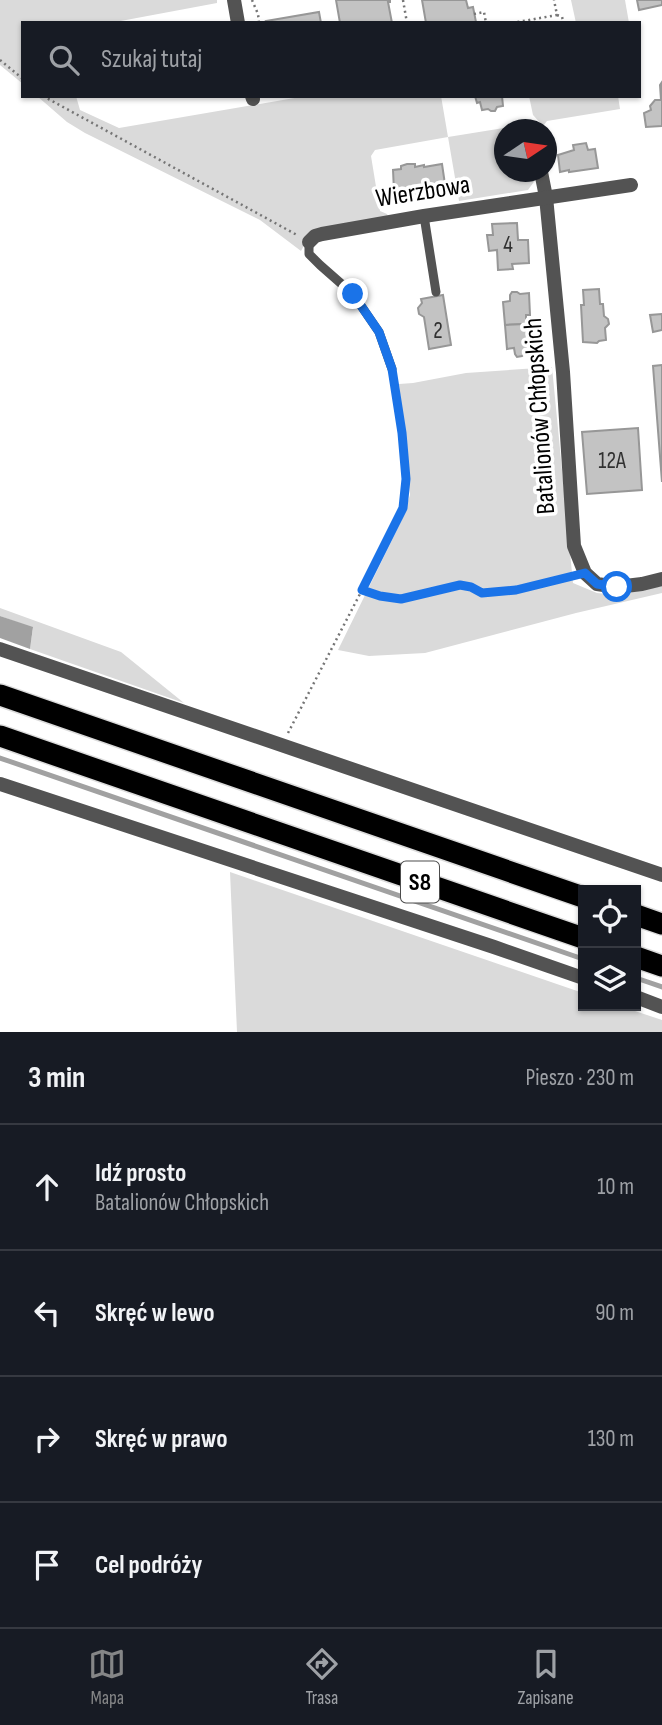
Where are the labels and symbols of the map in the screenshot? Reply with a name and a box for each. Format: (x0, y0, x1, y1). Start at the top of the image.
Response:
north arrow (494, 119, 557, 182)
street label: Wierzbowa (374, 169, 472, 215)
house number: 4 (503, 231, 513, 259)
route end (337, 278, 368, 309)
house number: 2 (433, 317, 443, 345)
street label: Batalionów Chłopskich (518, 317, 562, 515)
house number: 12A (598, 447, 626, 475)
route start (601, 571, 632, 602)
road number: S8 (401, 862, 439, 902)

